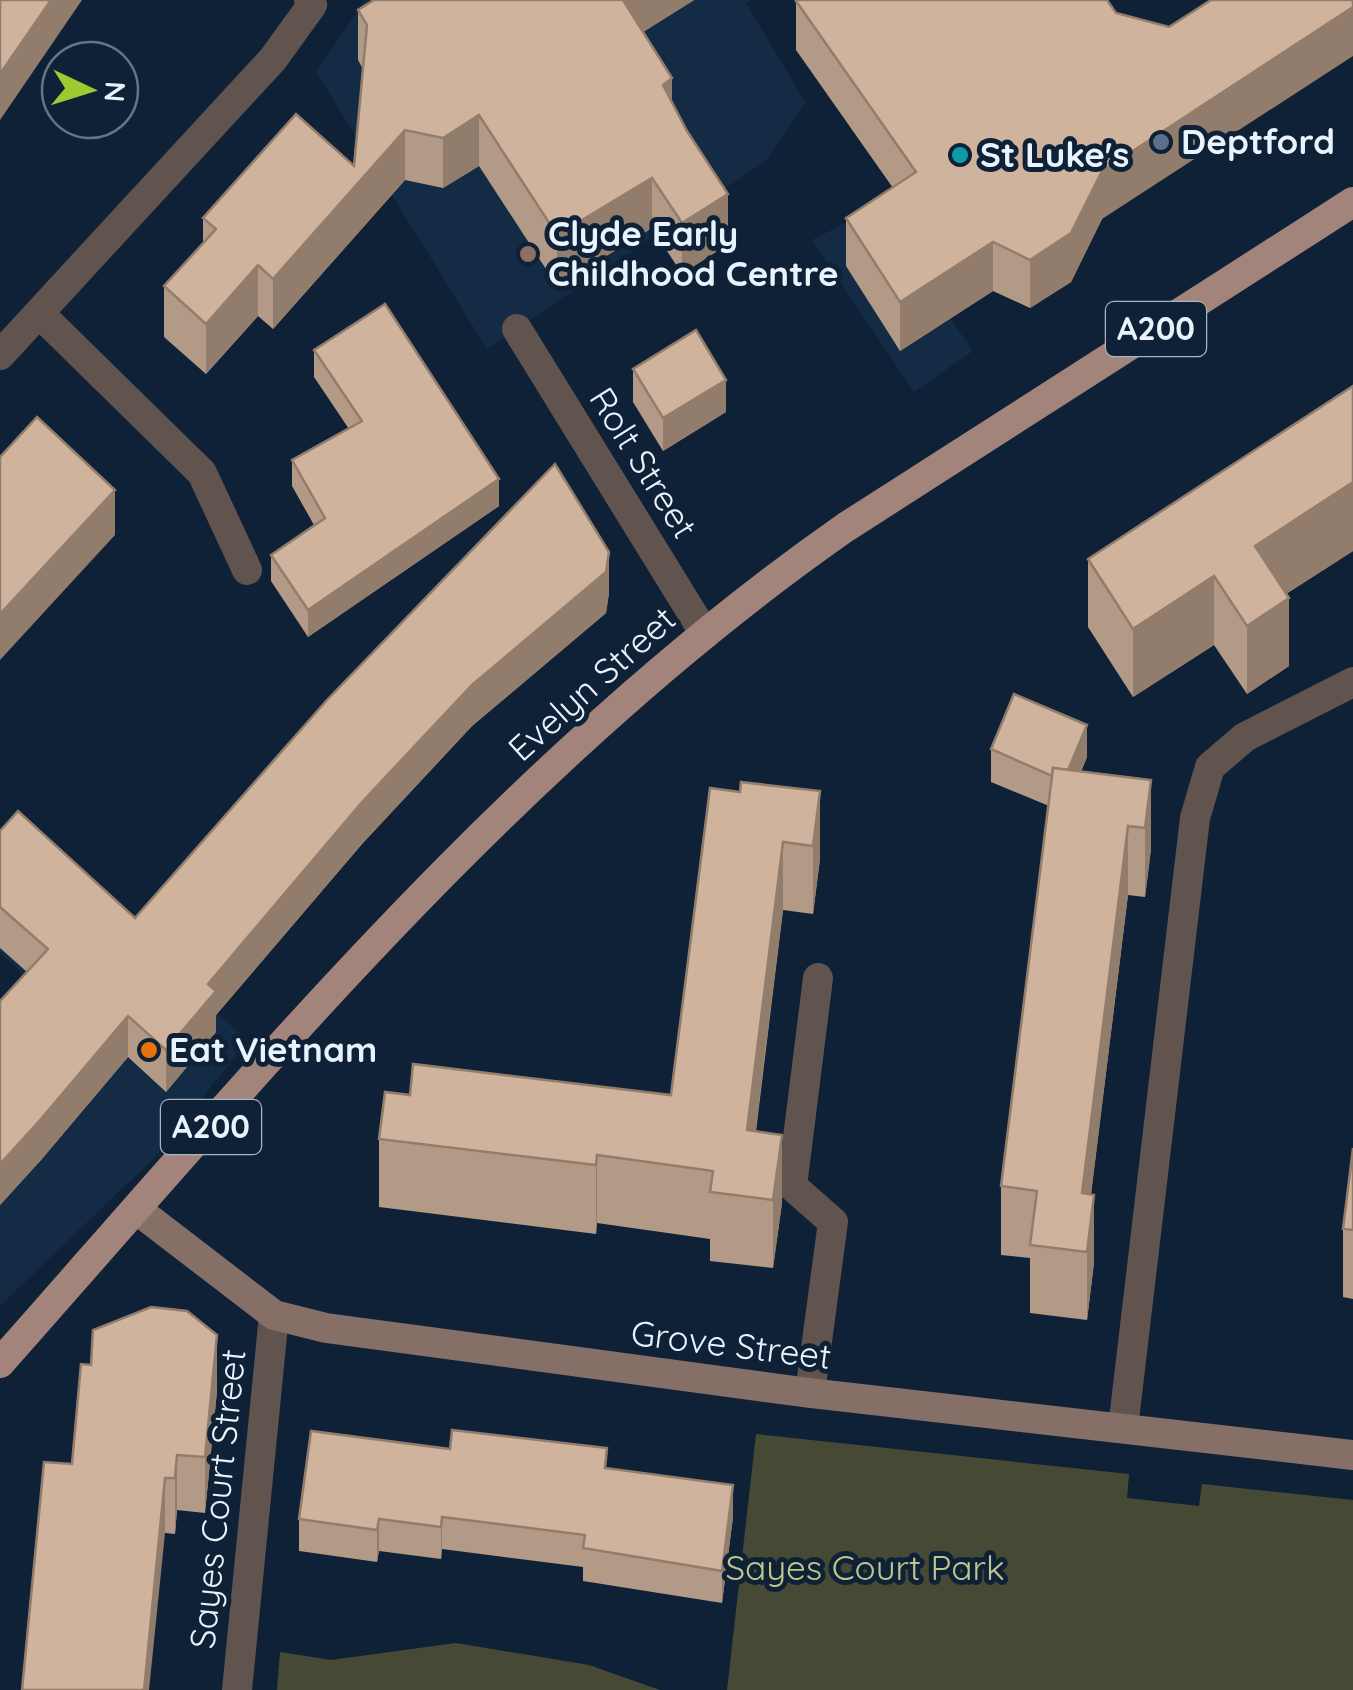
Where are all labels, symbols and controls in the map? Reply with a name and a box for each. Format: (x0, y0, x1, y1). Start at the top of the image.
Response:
north arrow (40, 40, 140, 140)
text: N (97, 80, 134, 103)
place label: Deptford (1181, 119, 1335, 163)
marker: Deptford (1150, 131, 1172, 153)
place label: St Luke's (980, 132, 1129, 176)
marker: St Luke's (949, 144, 971, 166)
place label: Clyde Early Childhood Centre (548, 211, 839, 295)
marker: Clyde Early Childhood Centre (517, 243, 539, 265)
road number: A200 (1106, 302, 1206, 356)
street label: Rolt Street (580, 379, 707, 546)
street label: Evelyn Street (498, 597, 684, 770)
place label: Eat Vietnam (169, 1027, 377, 1071)
marker: Eat Vietnam (138, 1039, 160, 1061)
road number: A200 (161, 1100, 261, 1154)
street label: Grove Street (629, 1310, 834, 1378)
street label: Sayes Court Street (179, 1347, 255, 1651)
park label: Sayes Court Park (725, 1545, 1005, 1589)

